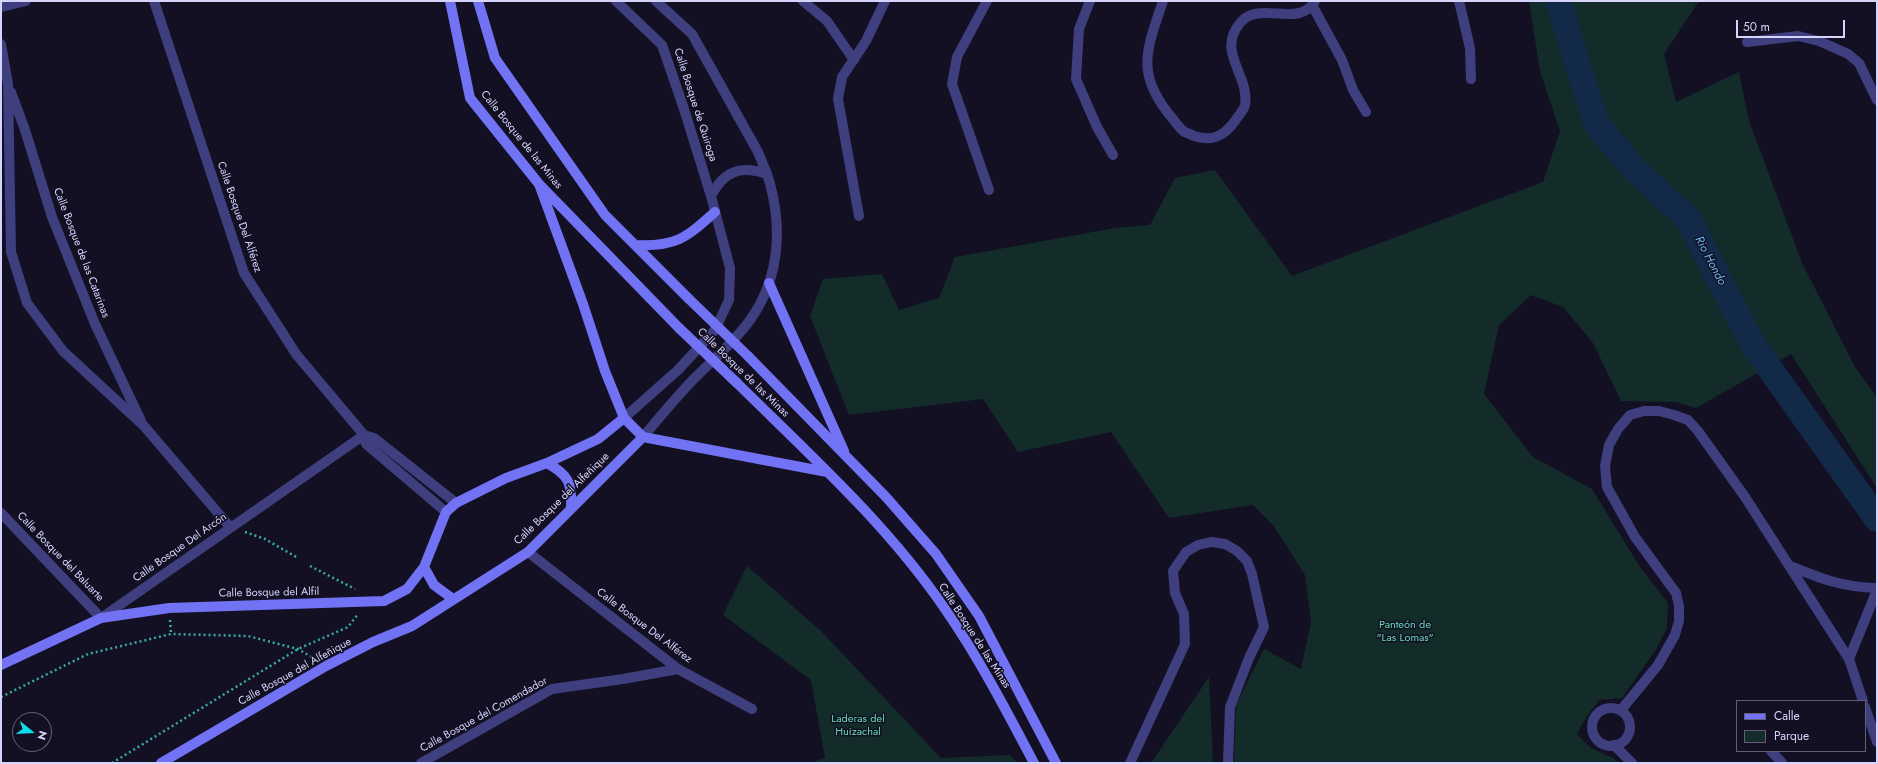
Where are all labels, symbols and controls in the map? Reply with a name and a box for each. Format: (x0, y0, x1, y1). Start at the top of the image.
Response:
scale bar (1738, 12, 1847, 38)
text: 50 m (1743, 18, 1770, 36)
street label: Calle Bosque de Quiroga (670, 47, 720, 163)
street label: Calle Bosque de las Minas (477, 88, 565, 192)
street label: Calle Bosque Del Alférez (214, 160, 264, 274)
street label: Calle Bosque de las Catarinas (50, 186, 112, 320)
water label: Rio Hondo (1691, 234, 1729, 288)
street label: Calle Bosque de las Minas (694, 326, 792, 420)
street label: Calle Bosque del Alfeñique (512, 450, 612, 548)
street label: Calle Bosque del Baluarte (14, 510, 106, 604)
street label: Calle Bosque Del Arcón (131, 511, 229, 585)
street label: Calle Bosque de las Minas (935, 581, 1013, 691)
street label: Calle Bosque del Alfil (219, 586, 319, 600)
street label: Calle Bosque Del Alférez (594, 586, 694, 666)
park label: Panteón de "Las Lomas" (1376, 618, 1434, 644)
street label: Calle Bosque del Alfeñique (236, 635, 354, 709)
street label: Calle Bosque del Comendador (418, 674, 550, 756)
legend (1736, 700, 1866, 752)
text: Calle (1774, 707, 1800, 725)
north arrow (12, 712, 52, 752)
park label: Laderas del Huizachal (831, 712, 885, 738)
text: Parque (1774, 727, 1809, 745)
text: N (34, 729, 51, 742)

